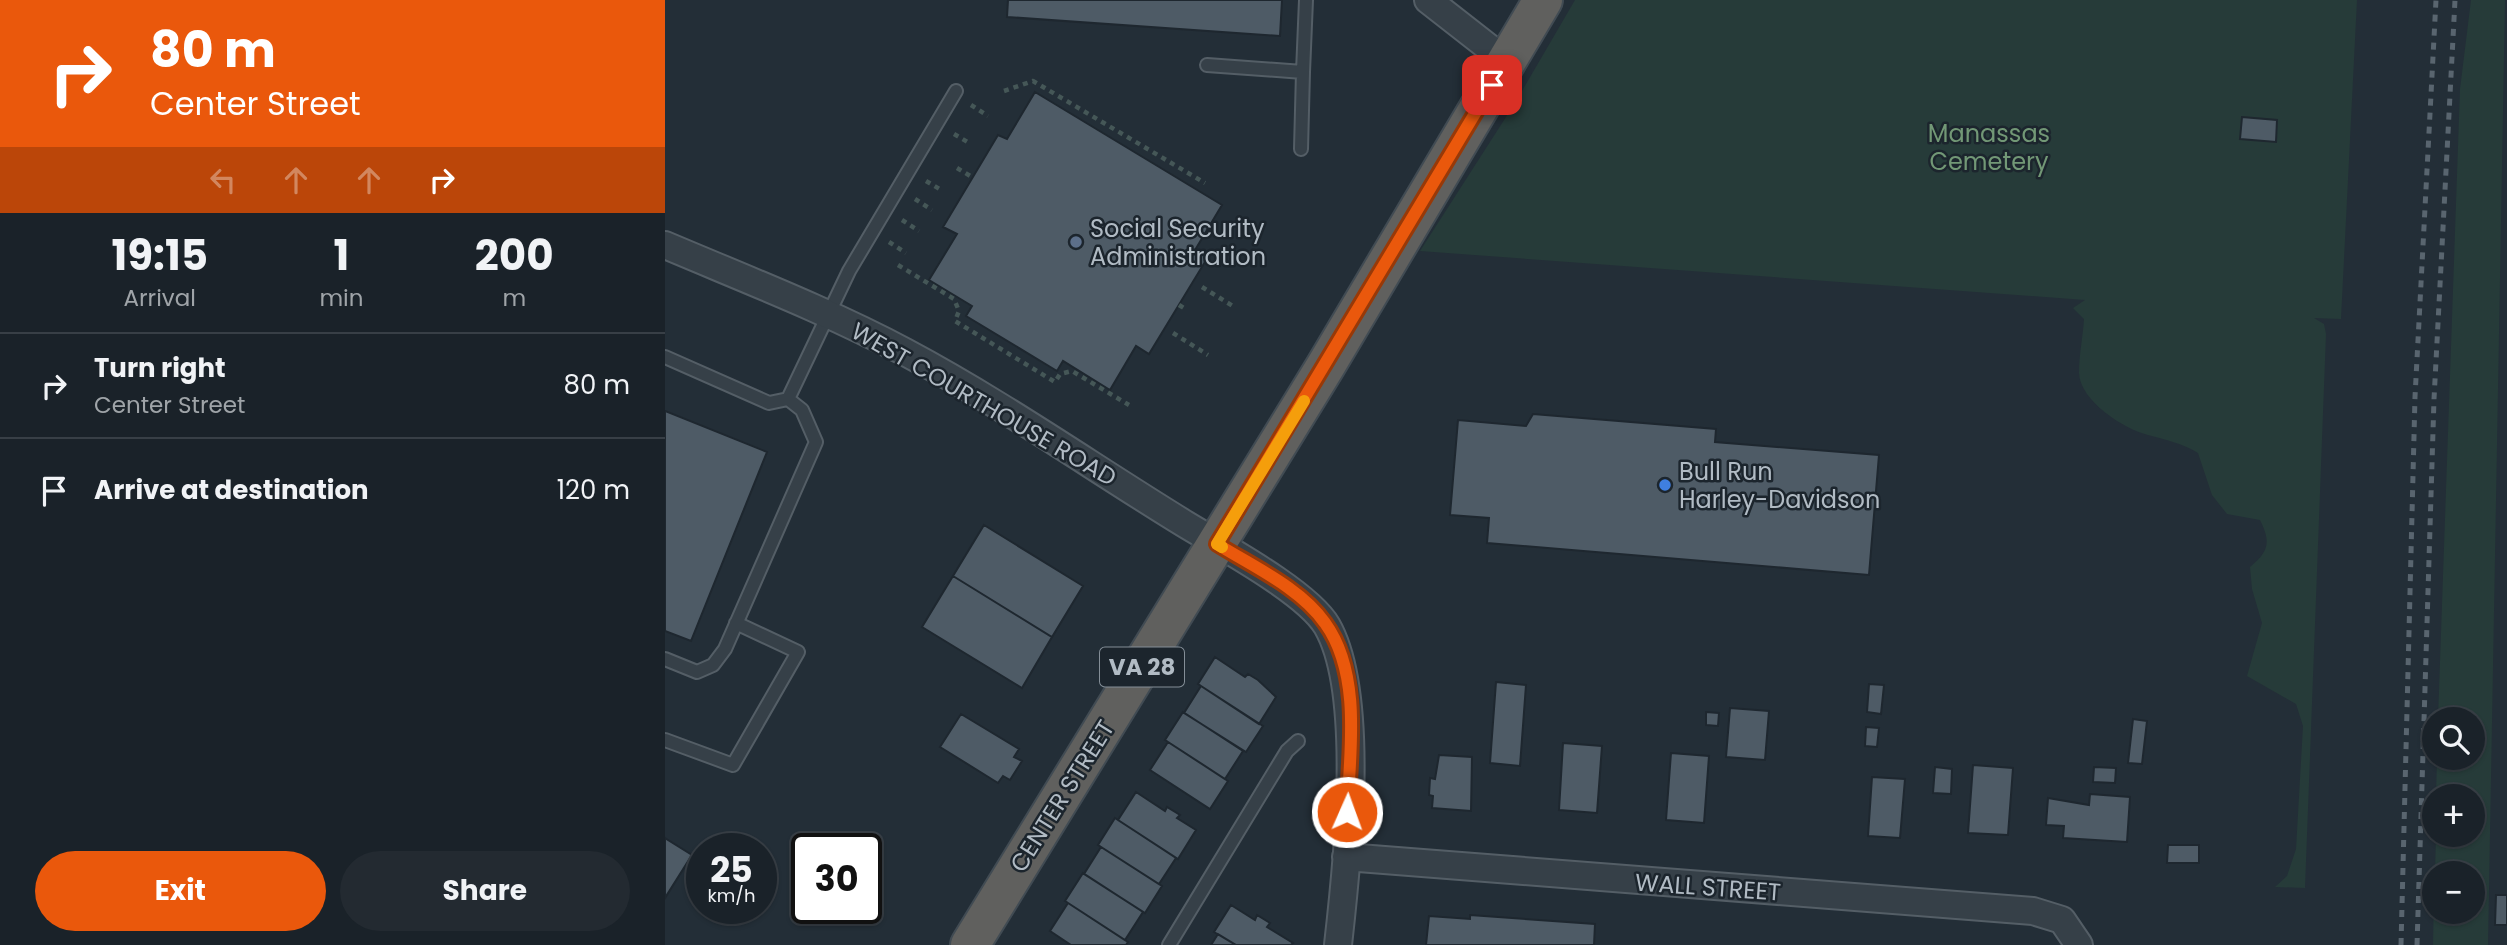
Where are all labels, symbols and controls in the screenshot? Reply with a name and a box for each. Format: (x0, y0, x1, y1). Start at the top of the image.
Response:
text: 80 m (150, 16, 276, 84)
icon: right (35, 28, 126, 119)
pin (1462, 55, 1522, 115)
icon: arrive (1473, 66, 1511, 104)
text: Center Street (150, 81, 361, 126)
park label: Manassas Cemetery (1928, 117, 2050, 178)
icon: left (204, 161, 242, 199)
icon: ahead (277, 161, 315, 199)
icon: ahead (350, 161, 388, 199)
icon: right (423, 161, 461, 199)
place label: Social Security Administration (1090, 212, 1266, 273)
text: 19:15 (111, 226, 208, 285)
text: 1 (334, 226, 349, 285)
text: 200 (475, 226, 554, 285)
marker: Social Security Administration (1068, 234, 1084, 250)
text: Arrival (123, 282, 196, 314)
text: min (319, 282, 363, 314)
text: m (502, 282, 526, 314)
street label: WEST COURTHOUSE ROAD (845, 314, 1123, 494)
text: Turn right (94, 350, 226, 386)
icon: right (35, 367, 73, 405)
text: 80 m (564, 367, 630, 403)
text: Center Street (94, 389, 245, 421)
place label: Bull Run Harley-Davidson (1679, 455, 1880, 516)
icon: arrive (35, 472, 73, 510)
text: Arrive at destination (94, 472, 369, 508)
text: 120 m (557, 472, 630, 508)
marker: Bull Run Harley-Davidson (1657, 477, 1673, 493)
road number: VA 28 (1100, 648, 1184, 687)
map controls (2422, 707, 2485, 924)
button: search (2422, 707, 2485, 770)
street label: CENTER STREET (1002, 714, 1122, 878)
position arrow (1310, 775, 1384, 849)
button: + (2422, 784, 2485, 847)
speed limit sign: 30 (791, 833, 882, 924)
text: 25 (710, 845, 753, 894)
button: Exit (35, 851, 326, 931)
button: Share (340, 851, 630, 931)
button: − (2422, 861, 2485, 924)
street label: WALL STREET (1634, 865, 1782, 909)
text: km/h (708, 883, 755, 908)

